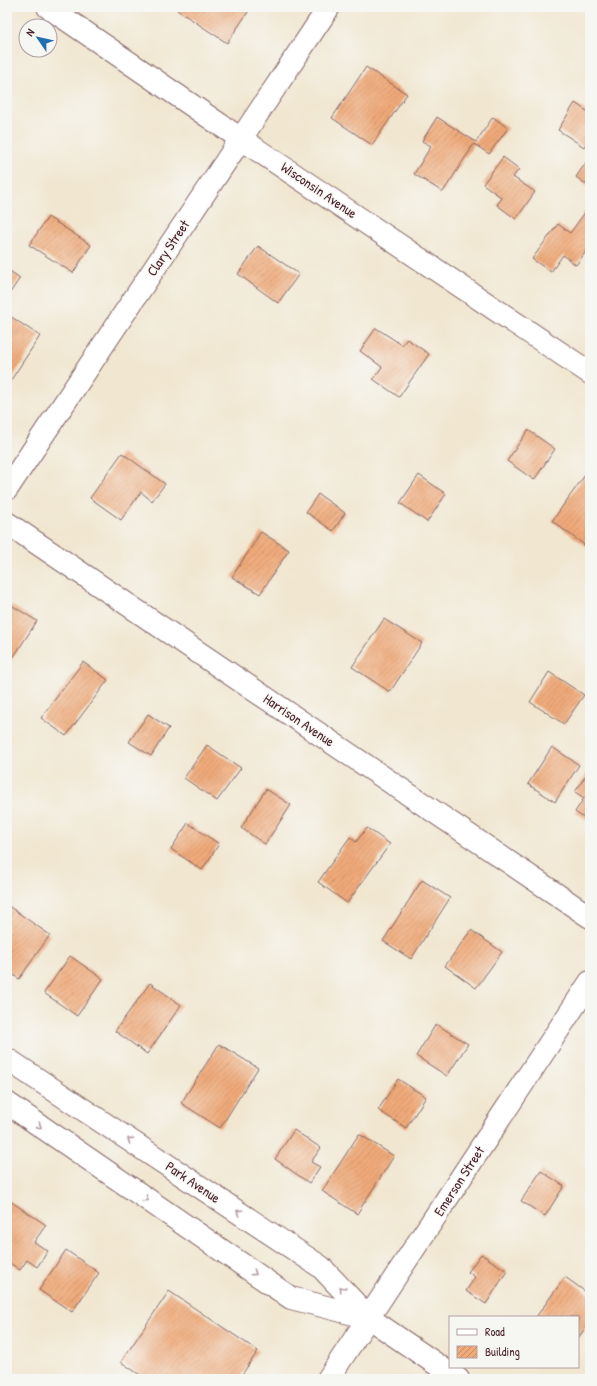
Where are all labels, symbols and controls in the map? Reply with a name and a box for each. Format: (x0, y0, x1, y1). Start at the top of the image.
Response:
north arrow (18, 18, 58, 58)
text: N (22, 26, 37, 39)
street label: Wisconsin Avenue (277, 157, 361, 222)
street label: Clary Street (142, 216, 194, 280)
street label: Harrison Avenue (260, 689, 339, 751)
one-way arrow (35, 1121, 42, 1128)
one-way arrow (127, 1137, 134, 1145)
street label: Emerson Street (429, 1142, 488, 1219)
street label: Park Avenue (162, 1156, 225, 1207)
one-way arrow (142, 1194, 149, 1201)
one-way arrow (236, 1209, 243, 1217)
one-way arrow (249, 1268, 256, 1275)
one-way arrow (340, 1287, 347, 1294)
legend (449, 1316, 579, 1368)
text: Road (485, 1323, 505, 1340)
text: Building (485, 1343, 520, 1360)

